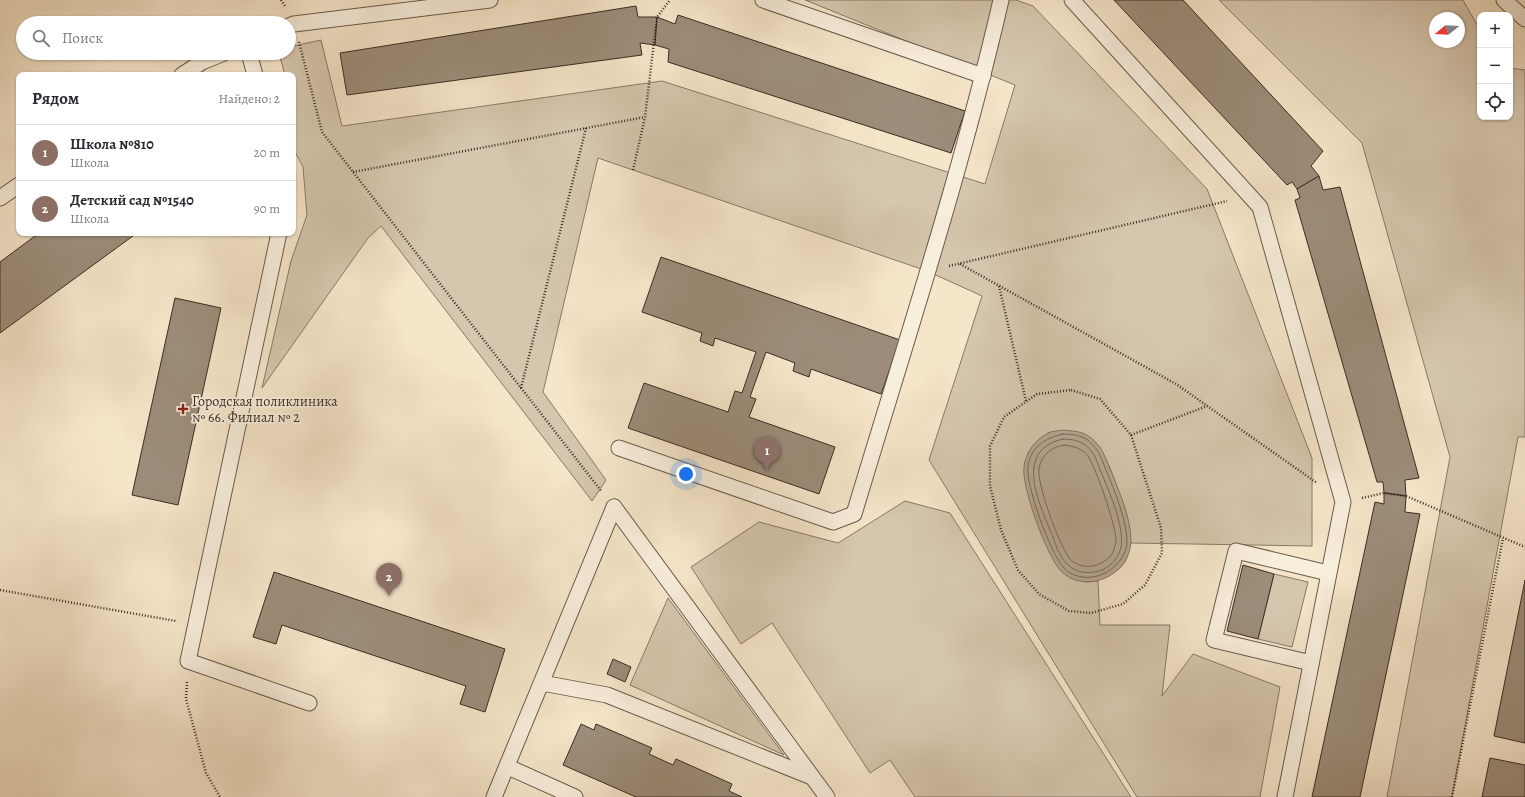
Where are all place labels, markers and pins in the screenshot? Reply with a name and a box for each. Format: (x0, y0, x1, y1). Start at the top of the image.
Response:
place label: Городская поликлиника № 66. Филиал № 2 (192, 392, 338, 427)
marker: Городская поликлиника № 66. Филиал № 2 (177, 403, 189, 415)
pin: 1 (754, 437, 780, 470)
pin: 2 (376, 563, 402, 596)

